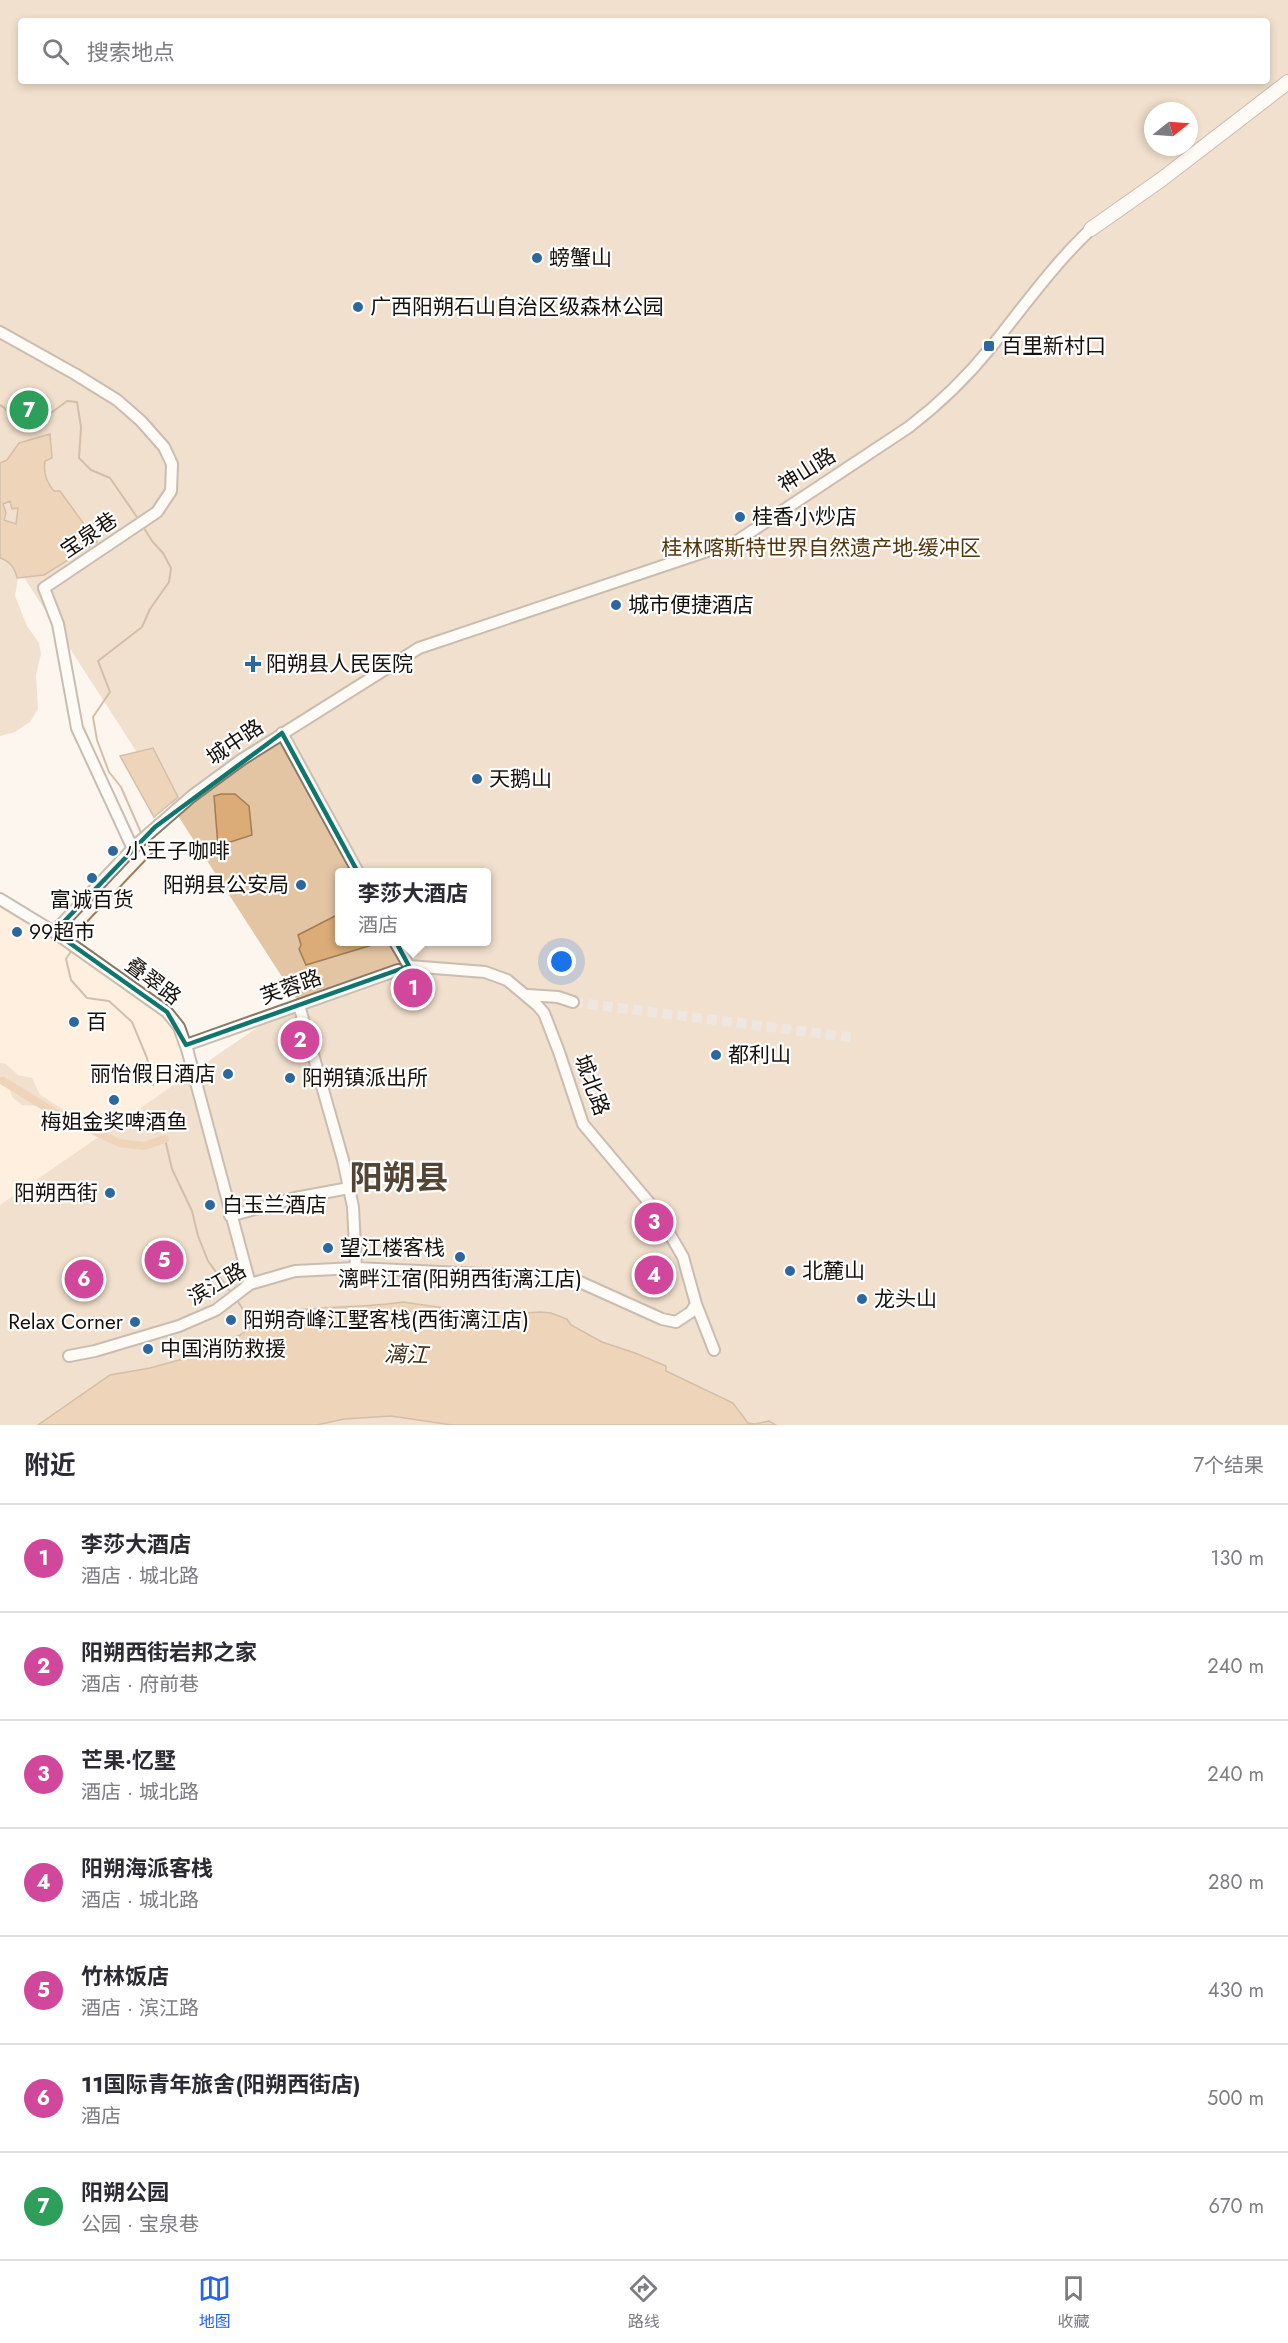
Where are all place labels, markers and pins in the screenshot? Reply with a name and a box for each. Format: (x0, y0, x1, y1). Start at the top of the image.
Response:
place label: 螃蟹山 (549, 243, 612, 273)
marker: 螃蟹山 (530, 251, 544, 265)
place label: 广西阳朔石山自治区级森林公园 (370, 292, 664, 322)
marker: 广西阳朔石山自治区级森林公园 (351, 300, 365, 314)
place label: 百里新村口 (1001, 331, 1106, 361)
marker: 百里新村口 (982, 339, 996, 353)
pin: 7 (9, 388, 48, 432)
place label: 桂香小炒店 (752, 502, 857, 532)
marker: 桂香小炒店 (733, 510, 747, 524)
place label: 城市便捷酒店 (628, 590, 754, 620)
marker: 城市便捷酒店 (609, 598, 623, 612)
place label: 阳朔县人民医院 (266, 649, 413, 679)
marker: 阳朔县人民医院 (244, 655, 262, 673)
place label: 天鹅山 (489, 764, 552, 794)
marker: 天鹅山 (470, 772, 484, 786)
place label: 小王子咖啡 (125, 836, 230, 866)
marker: 小王子咖啡 (106, 844, 120, 858)
place label: 阳朔县公安局 (163, 870, 289, 900)
marker: 富诚百货 (85, 871, 99, 885)
marker: 阳朔县公安局 (294, 878, 308, 892)
place label: 富诚百货 (50, 885, 134, 915)
place label: 99超市 (29, 917, 95, 947)
marker: 99超市 (10, 925, 24, 939)
pin: 1 (394, 966, 432, 1010)
place label: 百 (86, 1007, 107, 1037)
marker: 百 (67, 1015, 81, 1029)
pin: 2 (280, 1018, 320, 1062)
place label: 都利山 (728, 1040, 791, 1070)
marker: 都利山 (709, 1048, 723, 1062)
place label: 丽怡假日酒店 (90, 1059, 216, 1089)
place label: 阳朔镇派出所 (302, 1063, 428, 1093)
marker: 丽怡假日酒店 (221, 1067, 235, 1081)
marker: 阳朔镇派出所 (283, 1071, 297, 1085)
marker: 梅姐金奖啤酒鱼 (107, 1093, 121, 1107)
place label: 梅姐金奖啤酒鱼 (41, 1107, 188, 1137)
place label: 阳朔西街 (14, 1178, 98, 1208)
marker: 阳朔西街 (103, 1186, 117, 1200)
place label: 白玉兰酒店 (222, 1190, 327, 1220)
marker: 白玉兰酒店 (203, 1198, 217, 1212)
pin: 3 (634, 1200, 674, 1244)
place label: 望江楼客栈 (340, 1233, 445, 1263)
pin: 5 (144, 1238, 184, 1282)
marker: 望江楼客栈 (321, 1241, 335, 1255)
marker: 漓畔江宿(阳朔西街漓江店) (453, 1250, 467, 1264)
pin: 4 (634, 1252, 674, 1298)
pin: 6 (64, 1256, 104, 1302)
place label: 北麓山 (802, 1256, 865, 1286)
place label: 漓畔江宿(阳朔西街漓江店) (338, 1264, 582, 1294)
marker: 北麓山 (783, 1264, 797, 1278)
place label: 龙头山 (874, 1284, 937, 1314)
marker: 龙头山 (855, 1292, 869, 1306)
place label: 阳朔奇峰江墅客栈(西街漓江店) (243, 1305, 529, 1335)
place label: Relax Corner (8, 1307, 124, 1337)
marker: 阳朔奇峰江墅客栈(西街漓江店) (224, 1313, 238, 1327)
marker: Relax Corner (128, 1315, 142, 1329)
place label: 中国消防救援 (160, 1334, 286, 1364)
marker: 中国消防救援 (141, 1342, 155, 1356)

